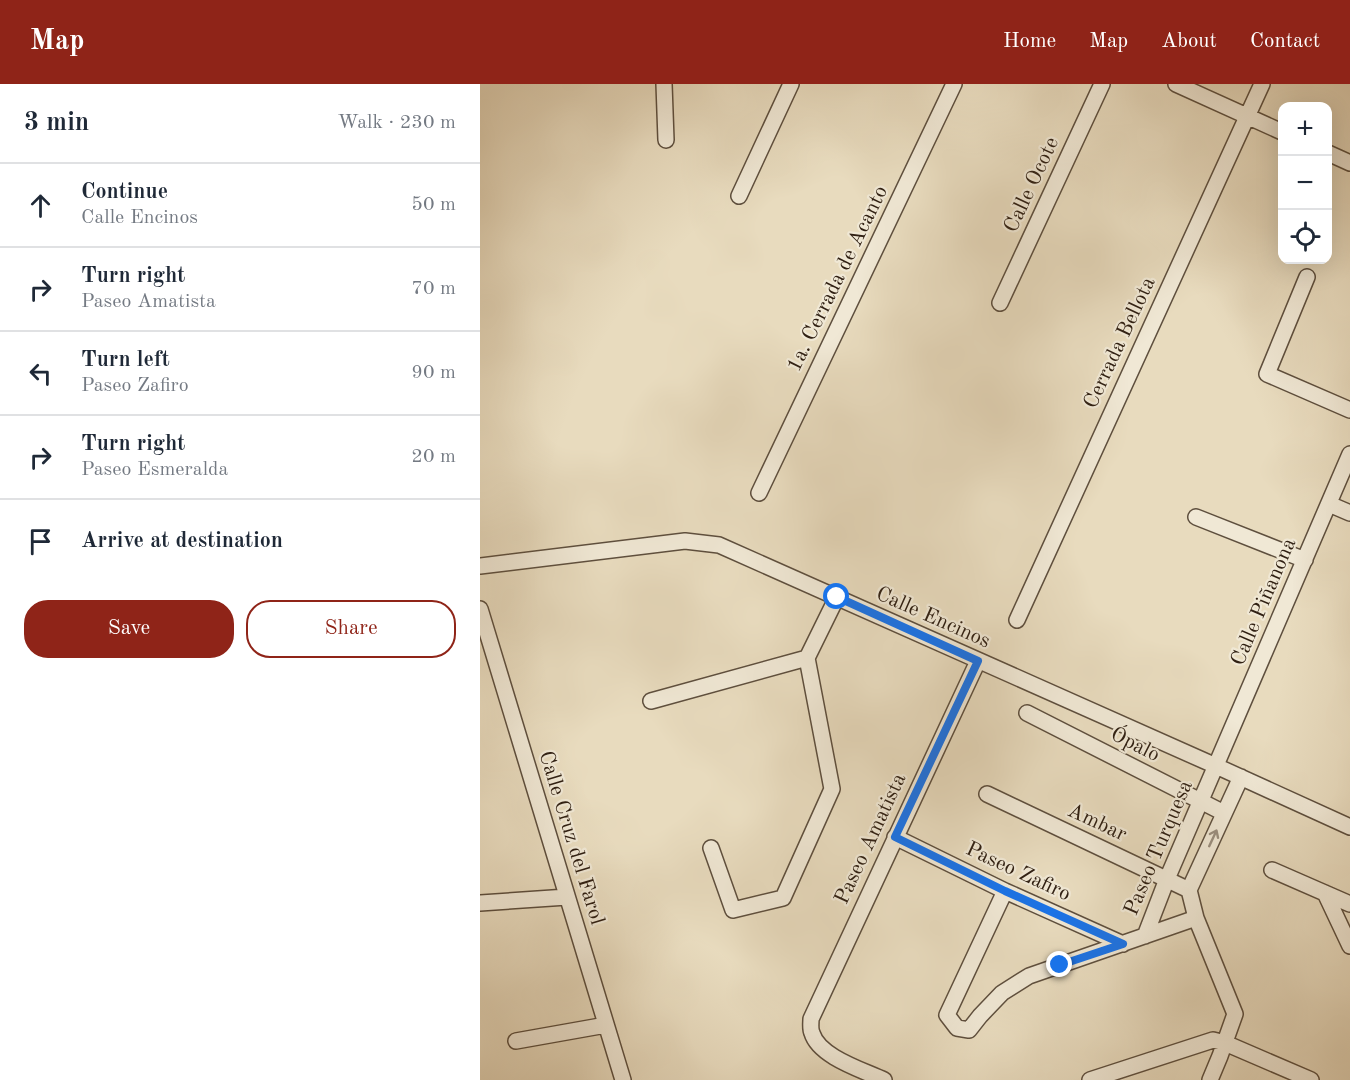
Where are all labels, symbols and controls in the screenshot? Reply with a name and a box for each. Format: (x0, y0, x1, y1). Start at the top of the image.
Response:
text: Map (30, 28, 84, 56)
text: Home (1003, 31, 1056, 52)
text: Map (1089, 31, 1128, 52)
text: About (1161, 31, 1217, 52)
text: Contact (1250, 31, 1320, 52)
map controls (1278, 102, 1332, 264)
button: + (1278, 102, 1332, 156)
text: 3 min (24, 110, 89, 136)
text: Walk · 230 m (337, 113, 456, 133)
street label: Calle Ocote (1001, 134, 1063, 236)
button: − (1278, 156, 1332, 210)
text: Continue (81, 181, 168, 203)
street label: 1a. Cerrada de Acanto (784, 183, 892, 375)
icon: ahead (24, 189, 57, 222)
text: 50 m (411, 195, 456, 215)
text: Calle Encinos (81, 208, 198, 228)
button: locate (1278, 210, 1332, 264)
text: Turn right (81, 265, 185, 287)
icon: right (24, 273, 57, 306)
street label: Cerrada Bellota (1080, 274, 1160, 412)
text: 70 m (411, 279, 456, 299)
text: Paseo Amatista (81, 292, 216, 312)
text: Turn left (81, 349, 170, 371)
icon: left (24, 357, 57, 390)
text: 90 m (411, 363, 456, 383)
text: Paseo Zafiro (81, 376, 189, 396)
text: Turn right (81, 433, 185, 455)
icon: right (24, 441, 57, 474)
text: 20 m (411, 447, 456, 467)
text: Paseo Esmeralda (81, 460, 228, 480)
icon: arrive (24, 525, 57, 558)
text: Arrive at destination (81, 530, 283, 552)
street label: Calle Piñanona (1228, 535, 1300, 669)
route start (823, 583, 849, 609)
street label: Calle Encinos (873, 583, 993, 653)
button: Save (24, 600, 234, 658)
button: Share (246, 600, 456, 658)
street label: Ópalo (1107, 719, 1165, 766)
street label: Calle Cruz del Farol (535, 749, 608, 928)
street label: Paseo Amatista (832, 770, 910, 908)
street label: Paseo Turquesa (1121, 777, 1197, 919)
street label: Ambar (1064, 800, 1130, 846)
one-way arrow (1208, 829, 1219, 847)
street label: Paseo Zafiro (962, 839, 1074, 905)
route end (1046, 951, 1072, 977)

